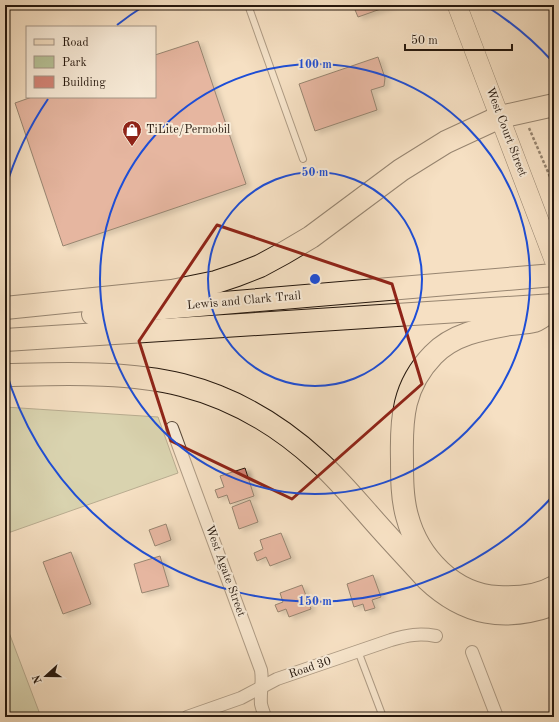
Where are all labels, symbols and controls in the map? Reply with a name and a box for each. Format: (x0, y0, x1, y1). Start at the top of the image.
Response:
legend (26, 26, 156, 98)
scale bar (405, 26, 512, 52)
text: 50 m (411, 34, 438, 47)
text: Road (62, 37, 89, 49)
text: Park (62, 57, 87, 69)
text: 100 m (298, 59, 332, 71)
text: Building (62, 77, 106, 89)
street label: West Court Street (483, 86, 529, 178)
shop icon: TiLite/Permobil (121, 119, 143, 147)
place label: TiLite/Permobil (146, 124, 230, 136)
text: 50 m (302, 166, 329, 179)
centre of rings (308, 272, 322, 286)
street label: Lewis and Clark Trail (187, 290, 301, 312)
street label: West Agate Street (203, 524, 247, 618)
text: 150 m (298, 595, 332, 608)
street label: Road 30 (287, 655, 333, 681)
north arrow (26, 656, 66, 696)
text: N (31, 673, 45, 685)

